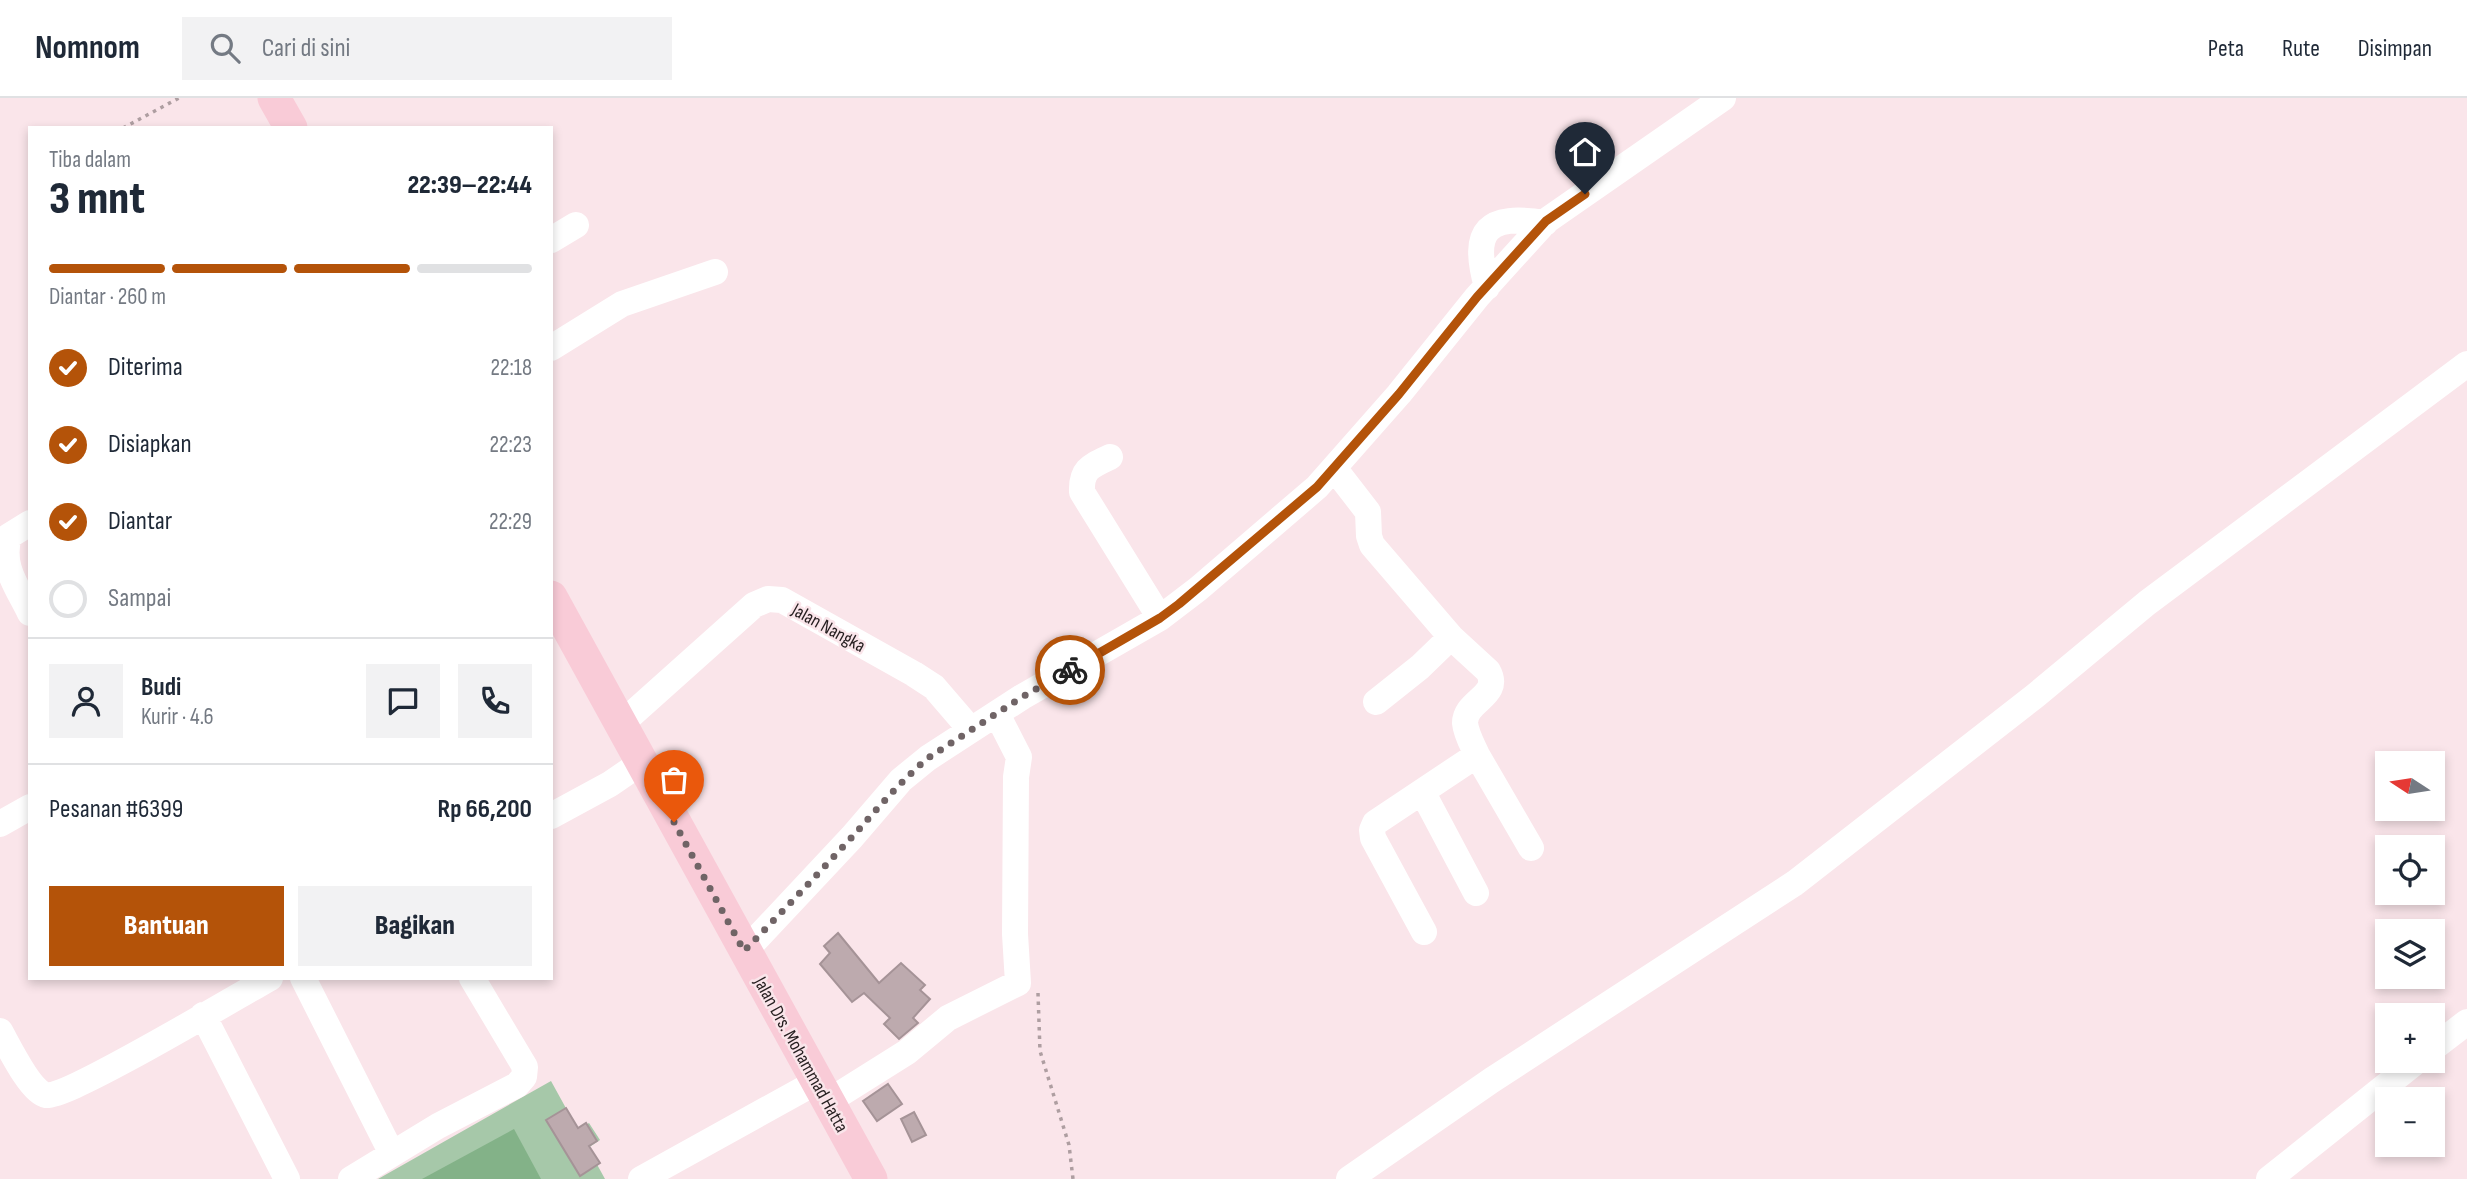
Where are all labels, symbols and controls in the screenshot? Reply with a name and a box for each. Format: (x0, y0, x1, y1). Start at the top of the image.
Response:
search box (182, 17, 672, 80)
text: Nomnom (35, 28, 140, 68)
icon: search (206, 29, 244, 67)
text: Cari di sini (262, 33, 350, 64)
text: Peta (2208, 34, 2244, 63)
text: Rute (2282, 34, 2320, 63)
text: Disimpan (2358, 34, 2432, 63)
pin (1555, 122, 1615, 194)
icon: home (1566, 133, 1604, 171)
text: Tiba dalam (49, 146, 131, 174)
text: 22:39–22:44 (407, 170, 532, 201)
text: 3 mnt (49, 172, 145, 227)
text: Diantar · 260 m (49, 283, 166, 311)
icon: check (49, 349, 87, 387)
text: Diterima (108, 352, 183, 383)
text: 22:18 (491, 354, 532, 382)
icon: check (49, 426, 87, 464)
text: Disiapkan (108, 429, 192, 460)
text: 22:23 (490, 431, 532, 459)
icon: check (49, 503, 87, 541)
text: Diantar (108, 506, 172, 537)
text: 22:29 (489, 508, 532, 536)
text: Sampai (108, 583, 171, 614)
street label: Jalan Nangka (787, 598, 869, 658)
courier (1035, 635, 1105, 705)
icon: bike (1051, 651, 1089, 689)
button: person (49, 664, 123, 738)
button: chat (366, 664, 440, 738)
button: phone (458, 664, 532, 738)
text: Budi (141, 672, 181, 703)
text: Kurir · 4.6 (141, 703, 214, 731)
pin (644, 750, 704, 822)
north arrow (2375, 751, 2445, 821)
map controls (2375, 751, 2445, 1157)
icon: bag (655, 761, 693, 799)
text: Pesanan #6399 (49, 794, 183, 825)
text: Rp 66,200 (437, 794, 532, 825)
button: locate (2375, 835, 2445, 905)
button: Bantuan (49, 886, 284, 966)
button: Bagikan (298, 886, 532, 966)
button: layers (2375, 919, 2445, 989)
street label: Jalan Drs. Mohammad Hatta (748, 972, 853, 1136)
button: + (2375, 1003, 2445, 1073)
button: − (2375, 1087, 2445, 1157)

